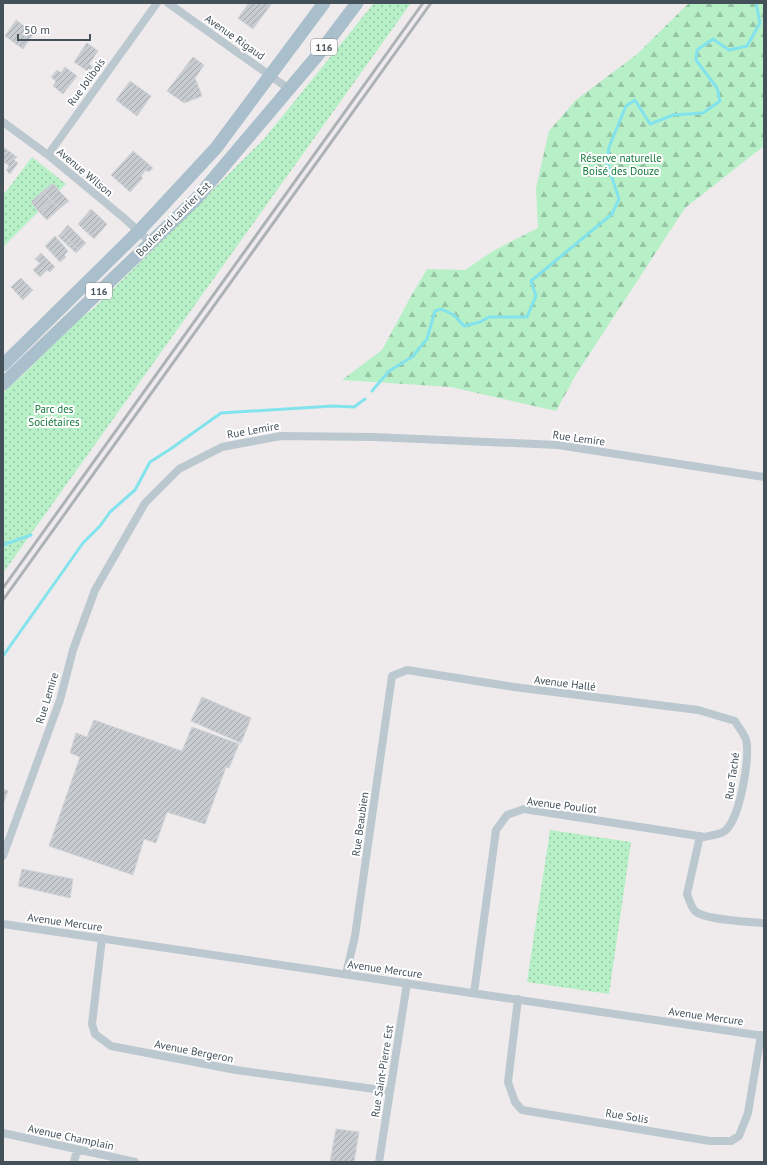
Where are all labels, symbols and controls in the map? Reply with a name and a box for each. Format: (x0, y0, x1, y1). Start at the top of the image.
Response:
street label: Avenue Rigaud (202, 11, 268, 63)
scale bar (18, 16, 90, 42)
text: 50 m (24, 22, 50, 37)
road number: 116 (311, 39, 337, 55)
street label: Rue Jolibois (64, 55, 108, 109)
street label: Avenue Wilson (54, 144, 116, 200)
park label: Réserve naturelle Boisé des Douze (580, 151, 662, 178)
street label: Boulevard Laurier Est (133, 178, 214, 259)
road number: 116 (86, 283, 112, 299)
park label: Parc des Sociétaires (28, 402, 80, 429)
street label: Rue Lemire (226, 418, 281, 441)
street label: Rue Lemire (552, 427, 606, 449)
street label: Rue Lemire (33, 670, 62, 725)
street label: Avenue Hallé (533, 672, 597, 694)
street label: Rue Taché (722, 751, 742, 801)
street label: Rue Beaubien (349, 791, 371, 857)
street label: Avenue Pouliot (526, 794, 598, 816)
street label: Avenue Mercure (27, 910, 104, 934)
street label: Avenue Mercure (347, 957, 424, 981)
street label: Avenue Mercure (668, 1004, 745, 1028)
street label: Rue Saint-Pierre Est (368, 1023, 396, 1118)
street label: Avenue Bergeron (153, 1036, 235, 1066)
street label: Rue Solis (604, 1106, 650, 1126)
street label: Avenue Champlain (27, 1121, 115, 1153)

